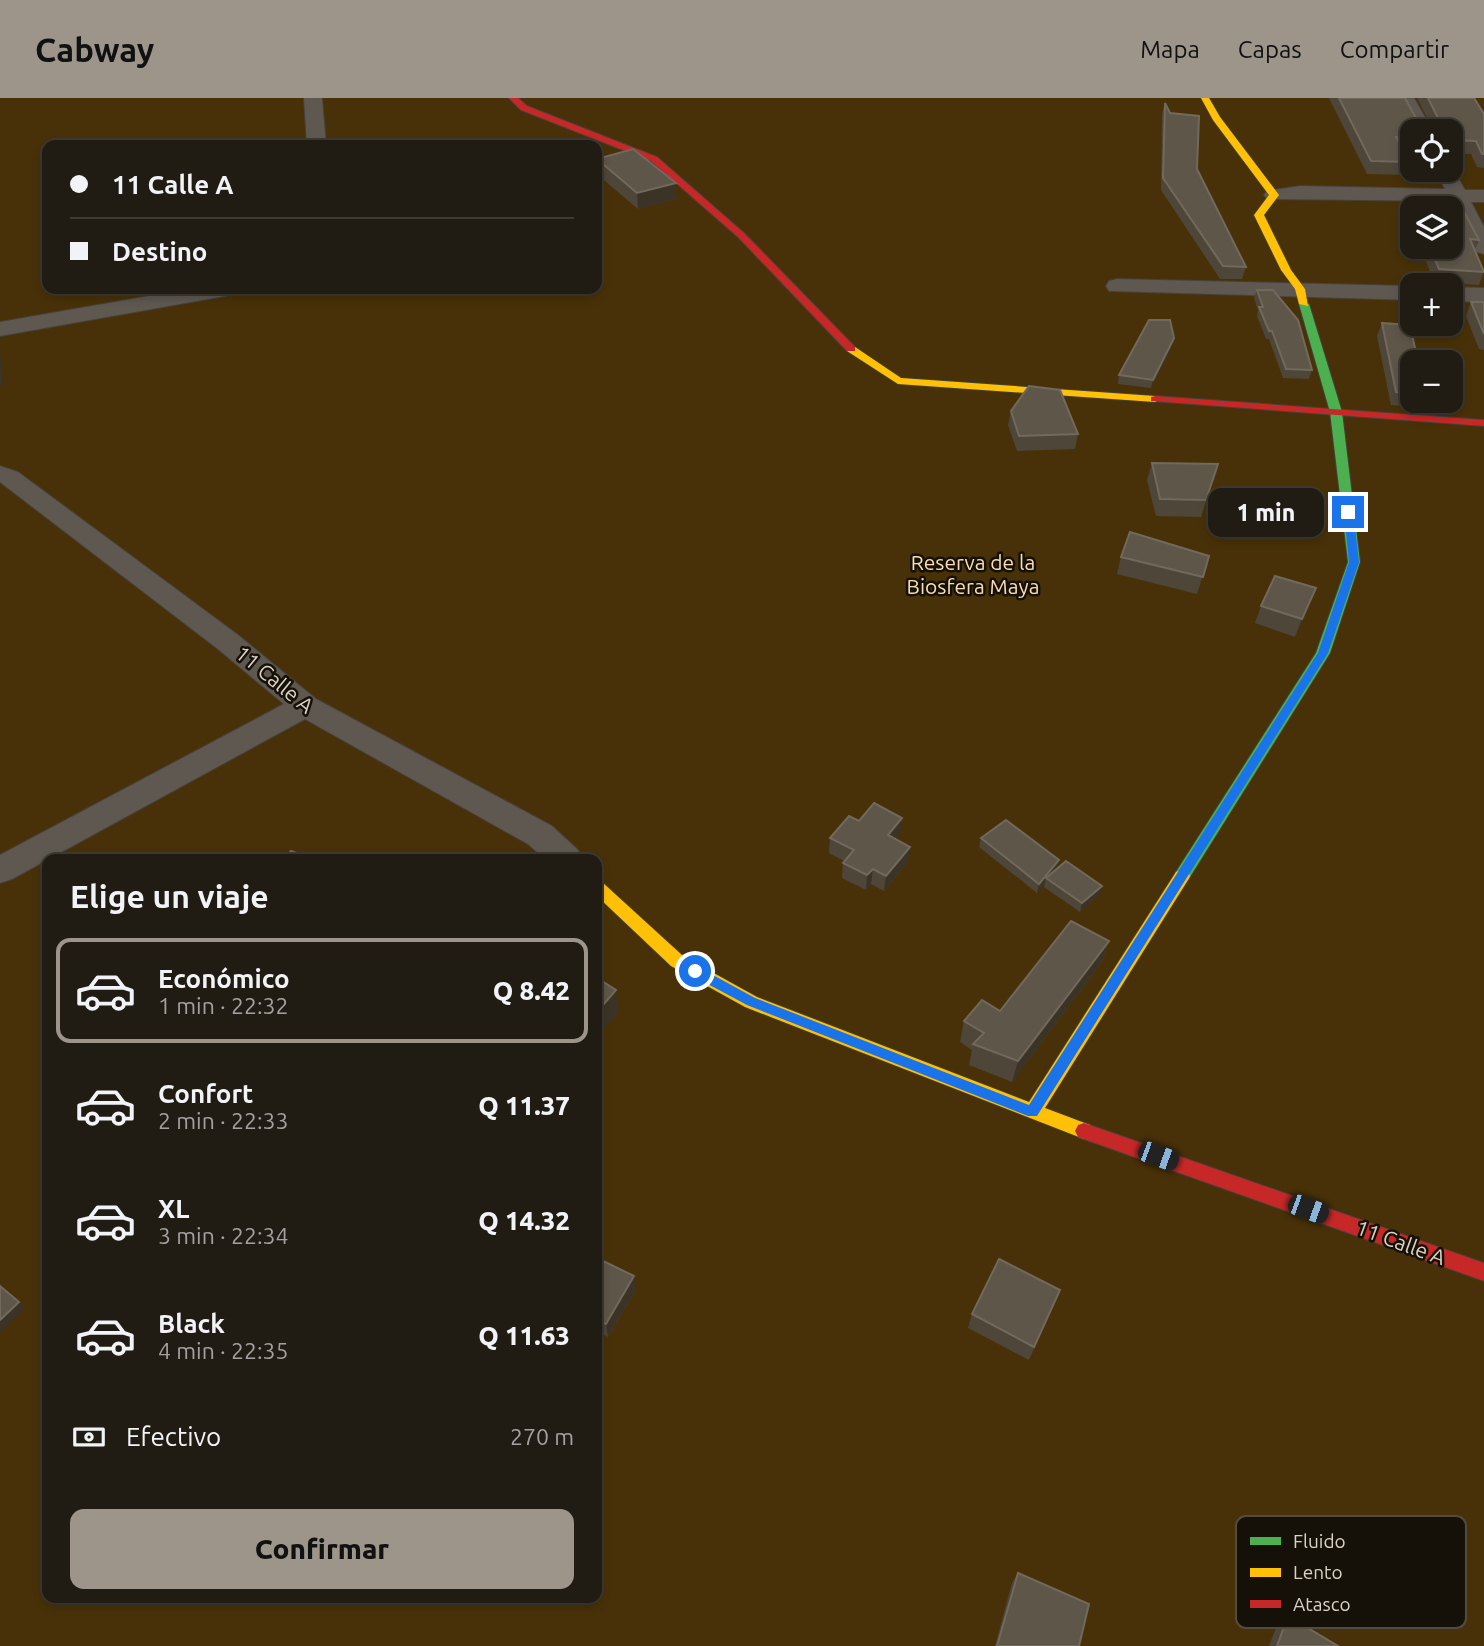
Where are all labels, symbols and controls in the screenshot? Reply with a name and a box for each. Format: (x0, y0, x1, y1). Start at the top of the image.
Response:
text: Cabway (35, 31, 154, 68)
text: Mapa (1140, 36, 1200, 63)
text: Capas (1238, 36, 1302, 63)
text: Compartir (1340, 36, 1449, 63)
map controls (1400, 119, 1463, 413)
button: locate (1400, 119, 1463, 182)
text: 11 Calle A (112, 170, 234, 199)
button: layers (1400, 196, 1463, 259)
text: Destino (112, 237, 208, 266)
button: + (1400, 273, 1463, 336)
button: − (1400, 350, 1463, 413)
callout: 1 min (1208, 488, 1324, 536)
route end (1332, 496, 1364, 528)
text: 1 min (1237, 500, 1295, 525)
park label: Reserva de la Biosfera Maya (907, 550, 1039, 598)
street label: 11 Calle A (231, 640, 319, 718)
text: Elige un viaje (70, 878, 269, 914)
route start (679, 955, 711, 987)
icon: car (74, 959, 137, 1022)
text: Económico (158, 964, 290, 993)
text: Q 8.42 (493, 976, 570, 1005)
text: 1 min · 22:32 (158, 993, 289, 1018)
icon: car (74, 1074, 137, 1137)
text: Confort (158, 1079, 253, 1108)
text: Q 11.37 (478, 1091, 570, 1120)
text: 2 min · 22:33 (158, 1108, 289, 1133)
car (1135, 1139, 1182, 1173)
icon: car (74, 1189, 137, 1252)
car (1285, 1192, 1332, 1226)
text: XL (158, 1194, 189, 1223)
text: Q 14.32 (478, 1206, 570, 1235)
street label: 11 Calle A (1353, 1215, 1449, 1269)
text: 3 min · 22:34 (158, 1223, 289, 1248)
icon: car (74, 1304, 137, 1367)
text: Black (158, 1309, 225, 1338)
text: Q 11.63 (478, 1321, 570, 1350)
text: 4 min · 22:35 (158, 1338, 289, 1363)
icon: cash (70, 1418, 108, 1456)
text: Efectivo (126, 1422, 221, 1451)
text: 270 m (510, 1424, 574, 1449)
button: Confirmar (70, 1509, 574, 1589)
legend (1236, 1516, 1466, 1628)
text: Fluido (1293, 1530, 1346, 1552)
text: Lento (1293, 1561, 1343, 1583)
text: Atasco (1293, 1593, 1351, 1615)

